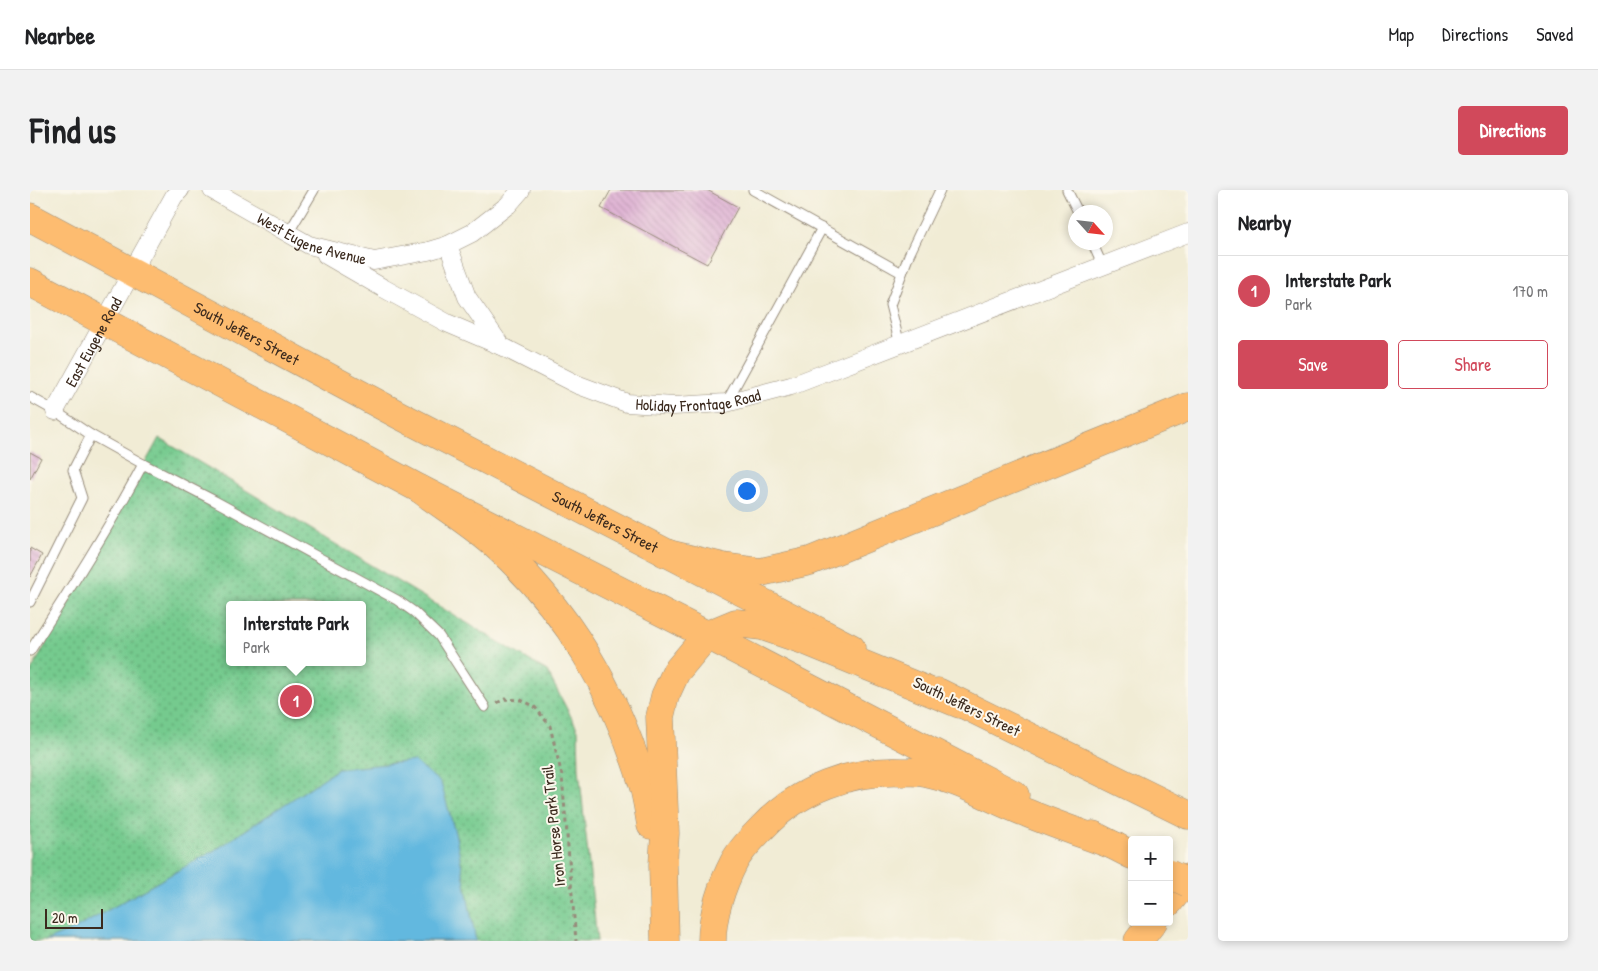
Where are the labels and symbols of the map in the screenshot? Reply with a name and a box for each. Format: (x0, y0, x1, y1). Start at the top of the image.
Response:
north arrow (1068, 205, 1113, 250)
street label: West Eugene Avenue (253, 207, 369, 270)
street label: East Eugene Road (60, 293, 127, 391)
street label: South Jeffers Street (190, 296, 304, 371)
street label: Holiday Frontage Road (635, 383, 763, 417)
your location (734, 478, 760, 504)
street label: South Jeffers Street (549, 485, 663, 558)
street label: South Jeffers Street (910, 671, 1025, 742)
pin: 1 (280, 682, 312, 720)
street label: Iron Horse Park Trail (536, 764, 570, 888)
scale bar (45, 906, 102, 929)

